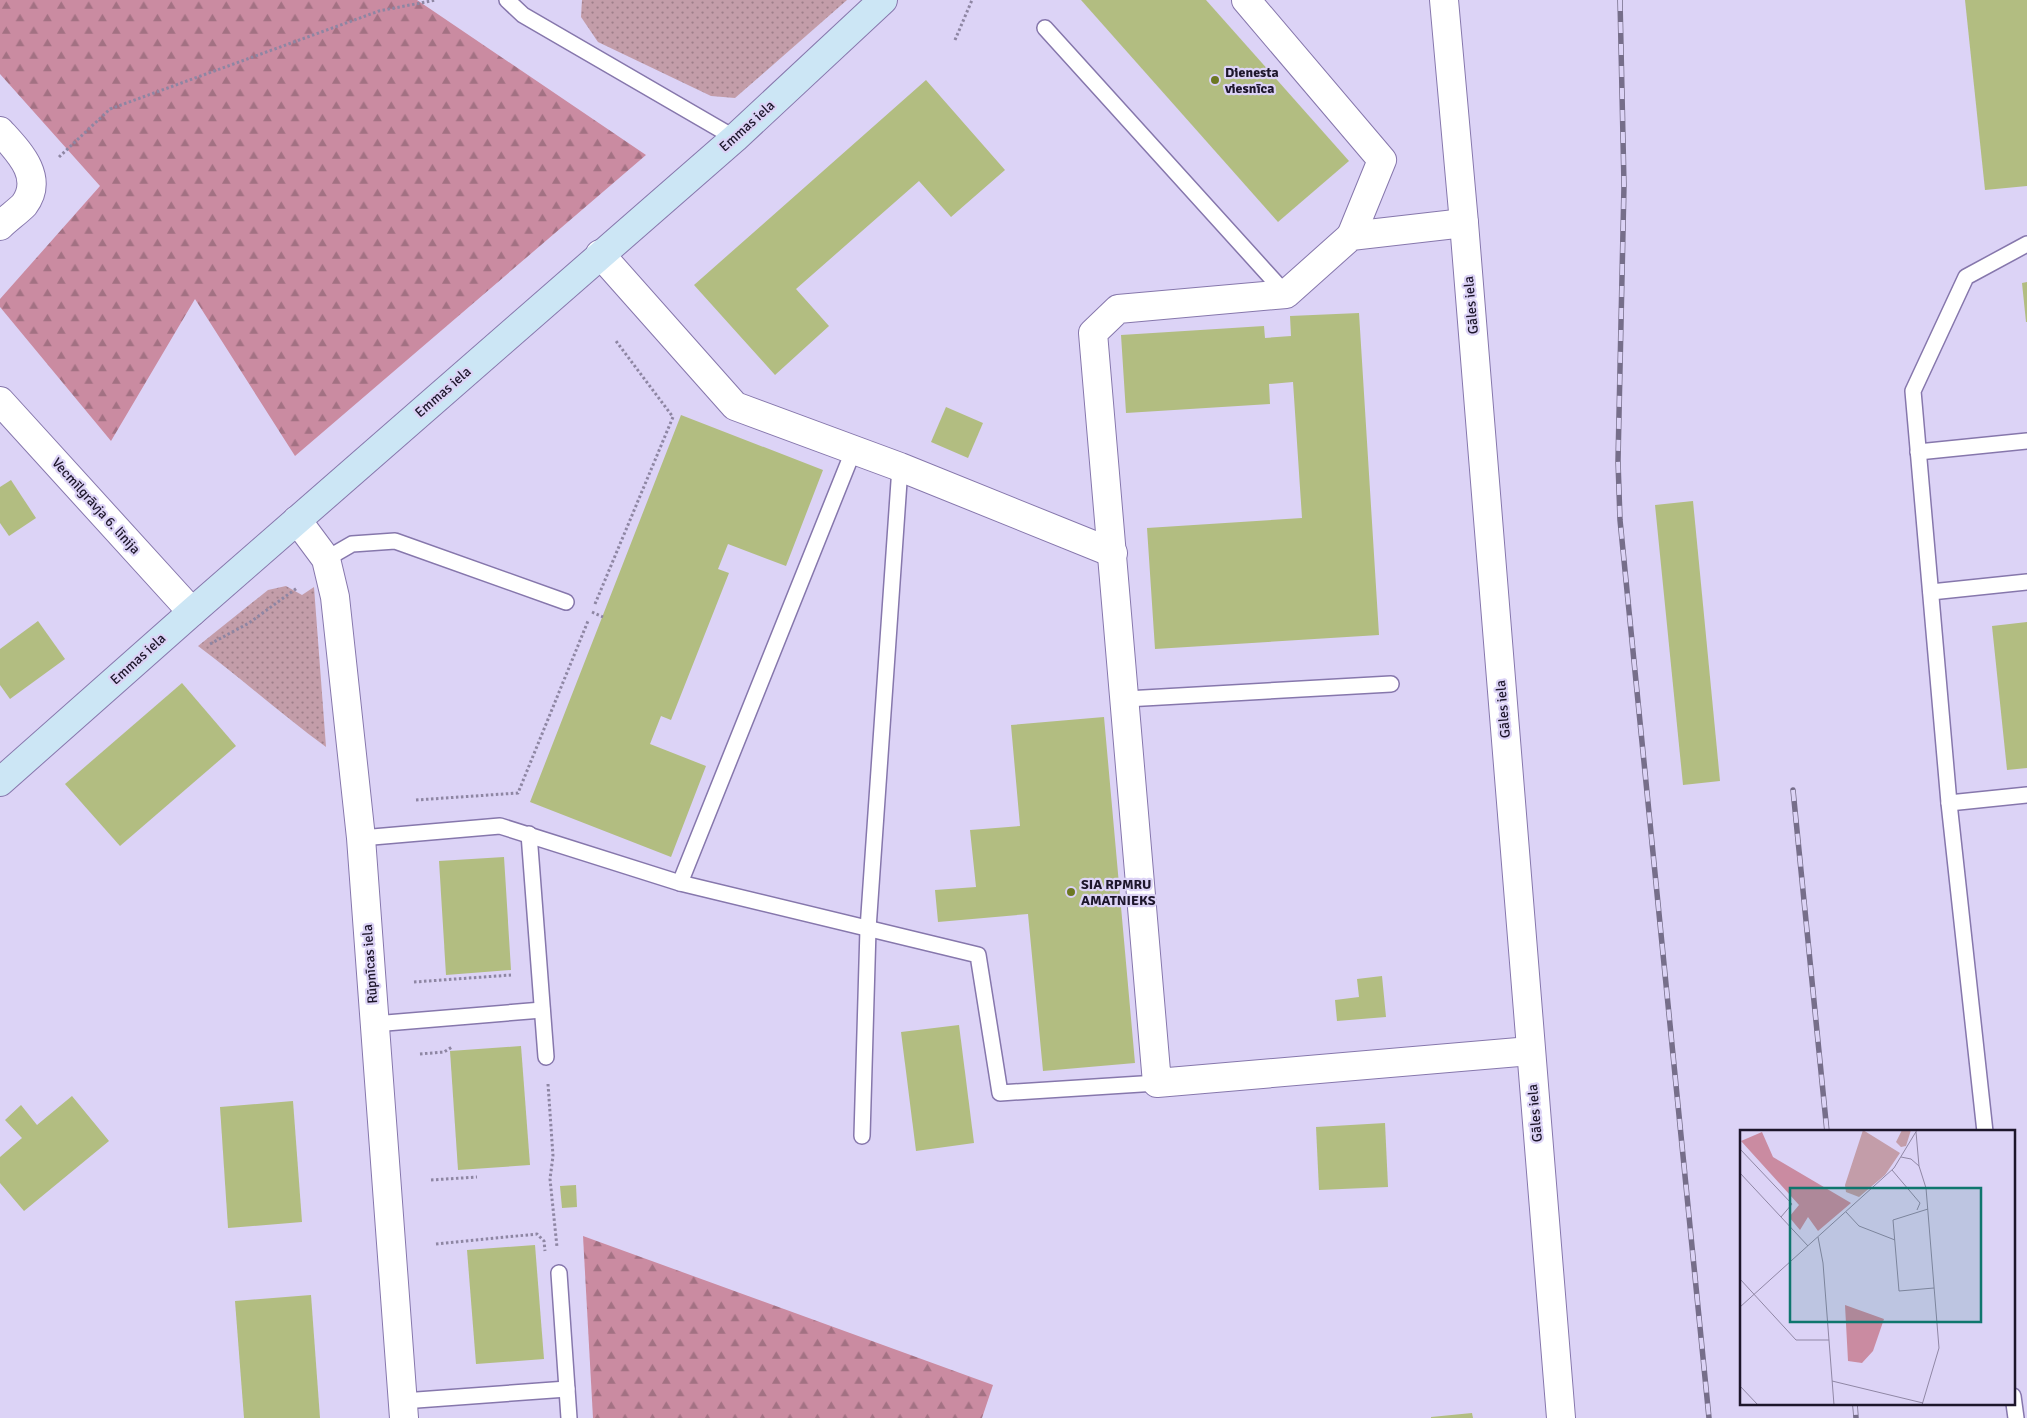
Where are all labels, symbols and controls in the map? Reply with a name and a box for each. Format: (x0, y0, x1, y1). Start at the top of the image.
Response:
place label: Dienesta viesnīca (1224, 64, 1279, 97)
marker: Dienesta viesnīca (1209, 74, 1221, 86)
street label: Emmas iela (716, 97, 778, 155)
street label: Gāles iela (1460, 275, 1482, 335)
street label: Emmas iela (412, 363, 474, 421)
street label: Vecmīlgrāvja 6. līnija (48, 454, 144, 558)
street label: Emmas iela (107, 630, 169, 688)
street label: Gāles iela (1492, 679, 1514, 739)
place label: SIA RPMRU AMATNIEKS (1081, 876, 1156, 909)
marker: SIA RPMRU AMATNIEKS (1065, 886, 1077, 898)
street label: Rūpnīcas iela (359, 924, 381, 1004)
street label: Gāles iela (1524, 1083, 1546, 1143)
inset map (1740, 1130, 2014, 1406)

